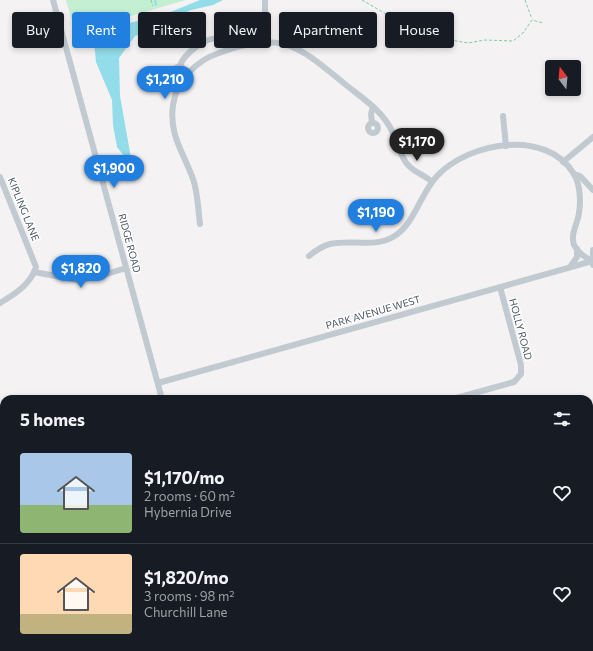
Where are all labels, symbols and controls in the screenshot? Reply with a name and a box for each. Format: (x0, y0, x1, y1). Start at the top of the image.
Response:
chip: Buy (12, 12, 64, 48)
chip: Rent (72, 12, 130, 48)
chip: Filters (138, 12, 206, 48)
chip: New (214, 12, 271, 48)
chip: Apartment (279, 12, 377, 48)
chip: House (385, 12, 454, 48)
north arrow (545, 60, 581, 96)
map controls (545, 60, 581, 96)
pin: $1,210 (132, 66, 198, 100)
text: $1,210 (146, 71, 184, 87)
pin: $1,170 (384, 128, 450, 162)
text: $1,170 (398, 133, 436, 149)
pin: $1,900 (81, 155, 147, 189)
text: $1,900 (93, 160, 135, 176)
street label: KIPLING LANE (6, 176, 42, 242)
pin: $1,190 (343, 199, 409, 233)
text: $1,190 (357, 204, 395, 220)
street label: RIDGE ROAD (116, 212, 144, 274)
pin: $1,820 (48, 255, 114, 289)
text: $1,820 (61, 260, 101, 276)
street label: PARK AVENUE WEST (324, 293, 422, 331)
street label: HOLLY ROAD (507, 297, 535, 361)
icon: filters (551, 408, 573, 430)
text: 5 homes (20, 409, 85, 430)
text: $1,170/mo (144, 467, 224, 488)
icon: home (52, 469, 100, 517)
icon: heart (551, 482, 573, 504)
text: 2 rooms · 60 m² (144, 488, 235, 504)
text: Hybernia Drive (144, 504, 232, 520)
text: $1,820/mo (144, 567, 229, 588)
icon: home (52, 570, 100, 618)
icon: heart (551, 583, 573, 605)
text: 3 rooms · 98 m² (144, 588, 235, 604)
text: Churchill Lane (144, 604, 227, 620)

